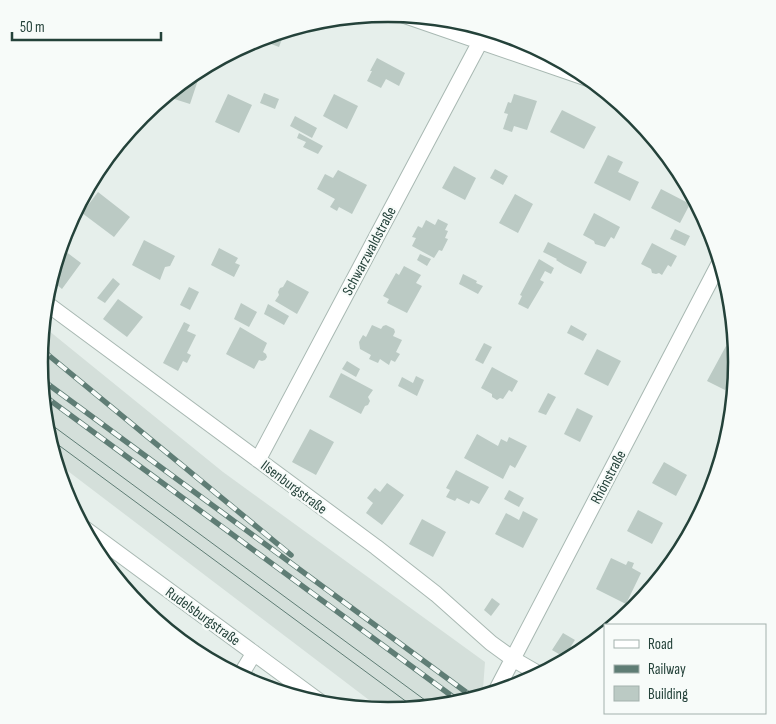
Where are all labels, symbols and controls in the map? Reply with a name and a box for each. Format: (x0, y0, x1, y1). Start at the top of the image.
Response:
scale bar (12, 10, 161, 42)
text: 50 m (20, 18, 45, 37)
street label: Schwarzwaldstraße (338, 204, 401, 299)
street label: Rhönstraße (586, 447, 630, 507)
street label: Ilsenburgstraße (257, 456, 331, 519)
street label: Rudelsburgstraße (161, 583, 244, 650)
legend (604, 624, 766, 714)
text: Road (648, 635, 673, 654)
text: Railway (648, 660, 686, 679)
text: Building (648, 685, 688, 704)

